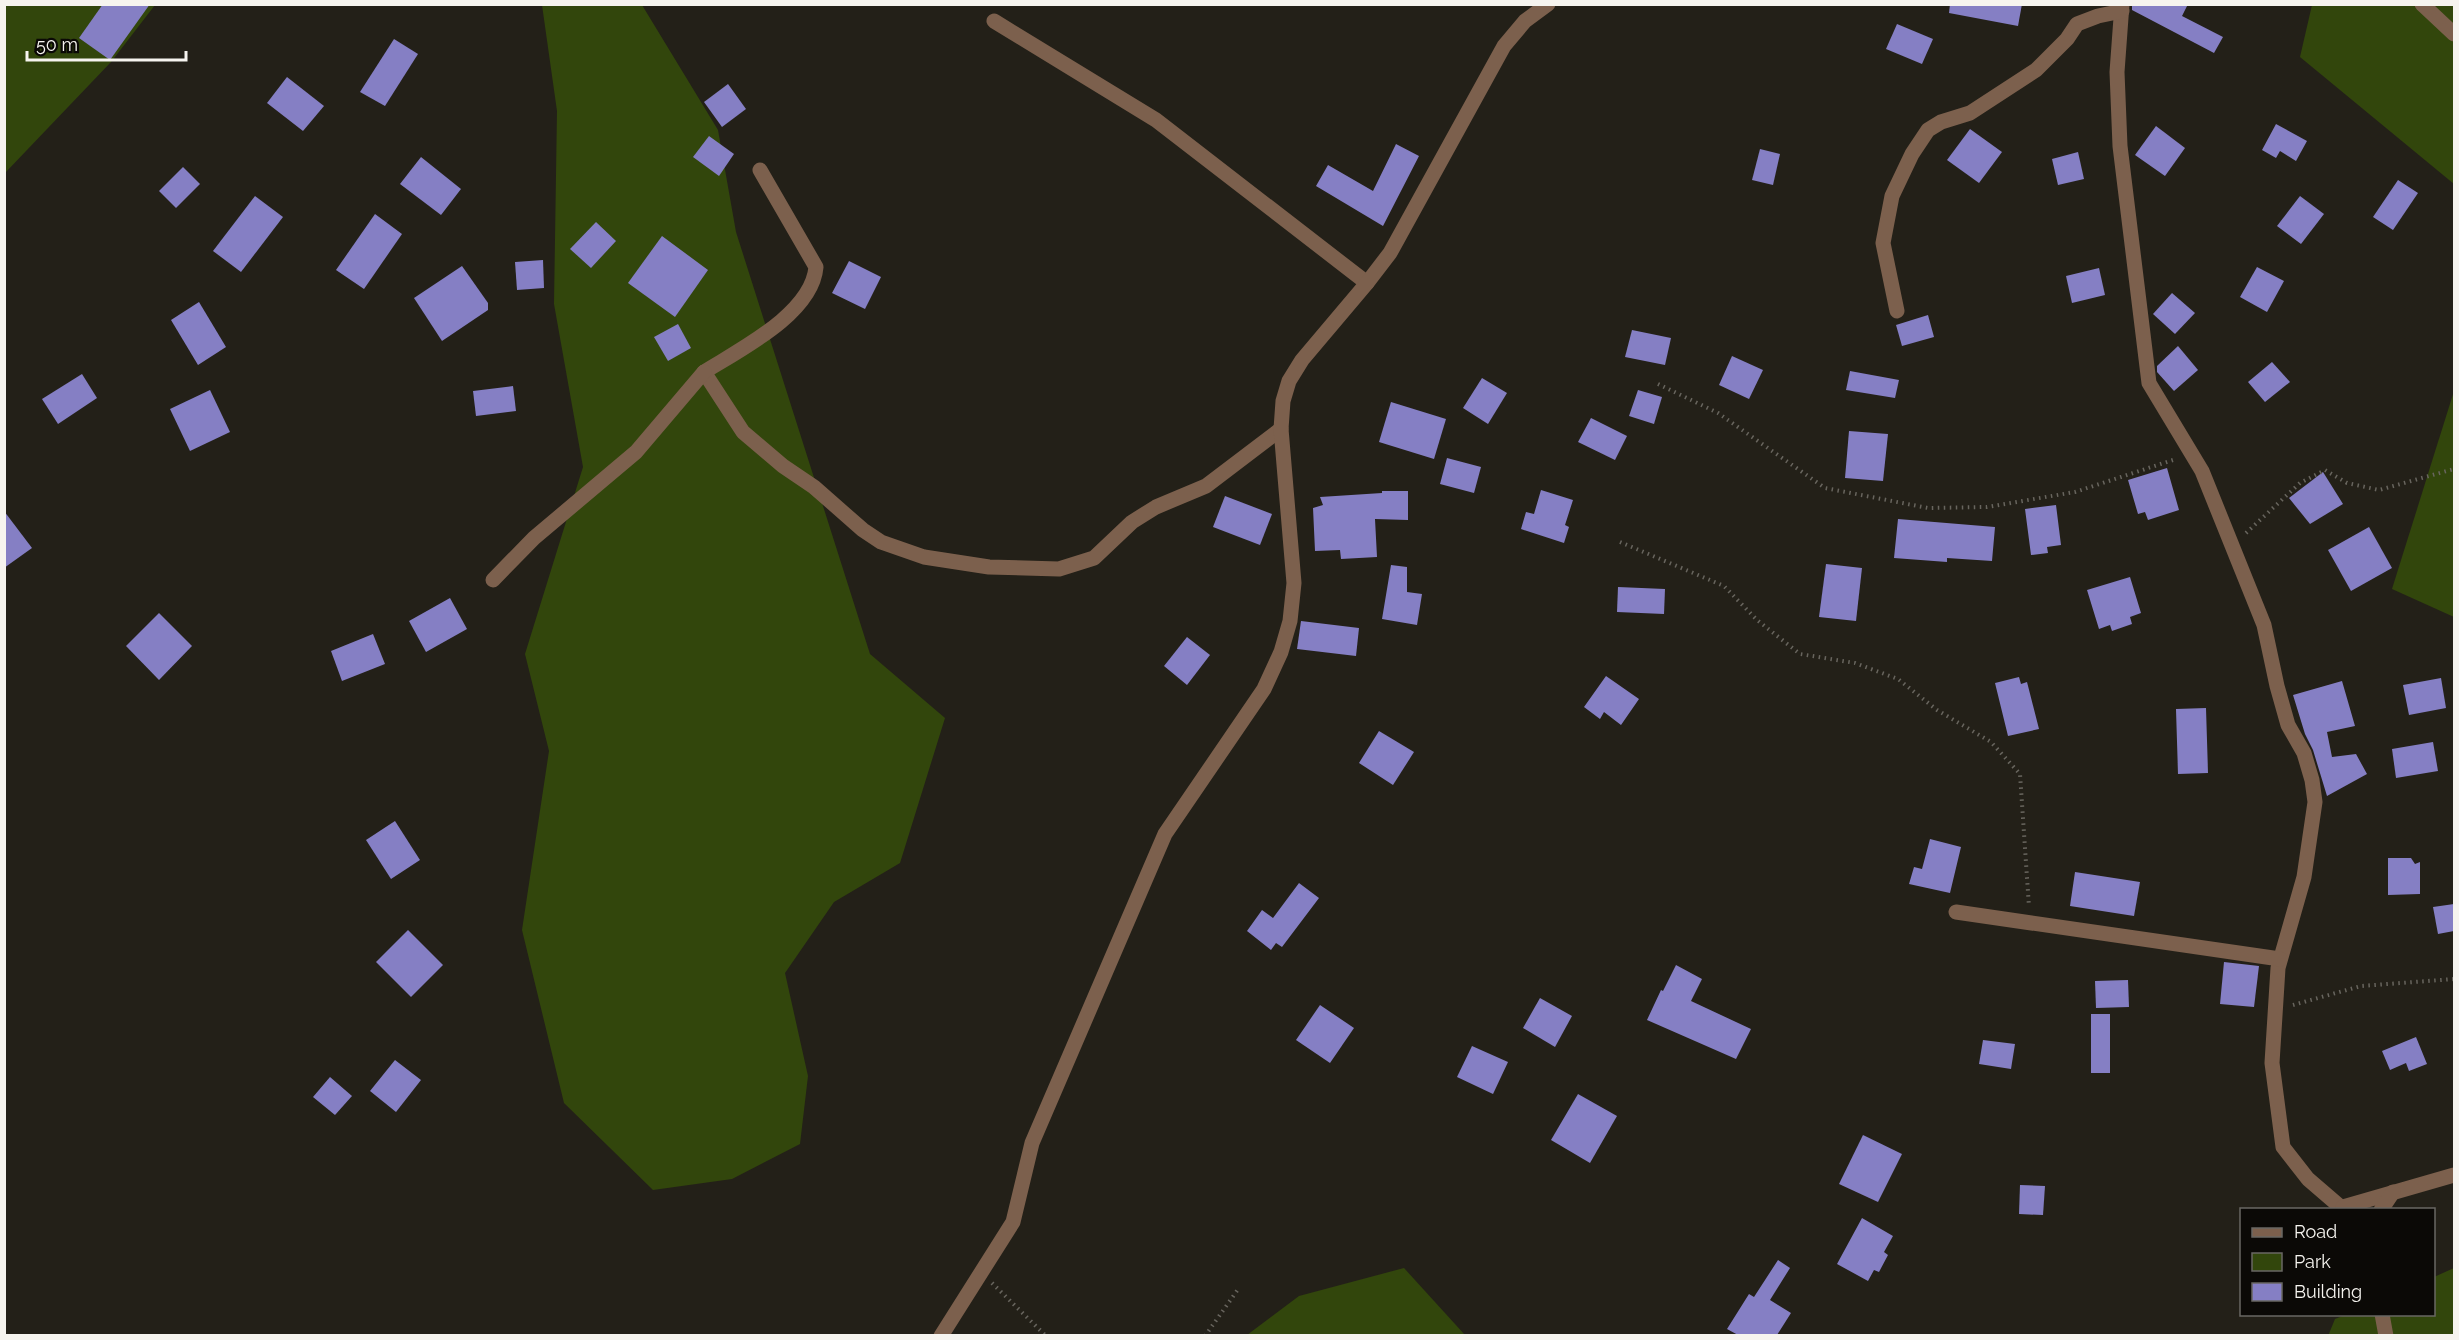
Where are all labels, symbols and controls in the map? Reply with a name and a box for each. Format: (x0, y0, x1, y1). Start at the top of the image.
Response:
scale bar (27, 24, 186, 62)
text: 50 m (36, 34, 78, 55)
legend (2240, 1208, 2435, 1316)
text: Road (2294, 1221, 2337, 1242)
text: Park (2294, 1251, 2331, 1272)
text: Building (2294, 1281, 2362, 1302)

